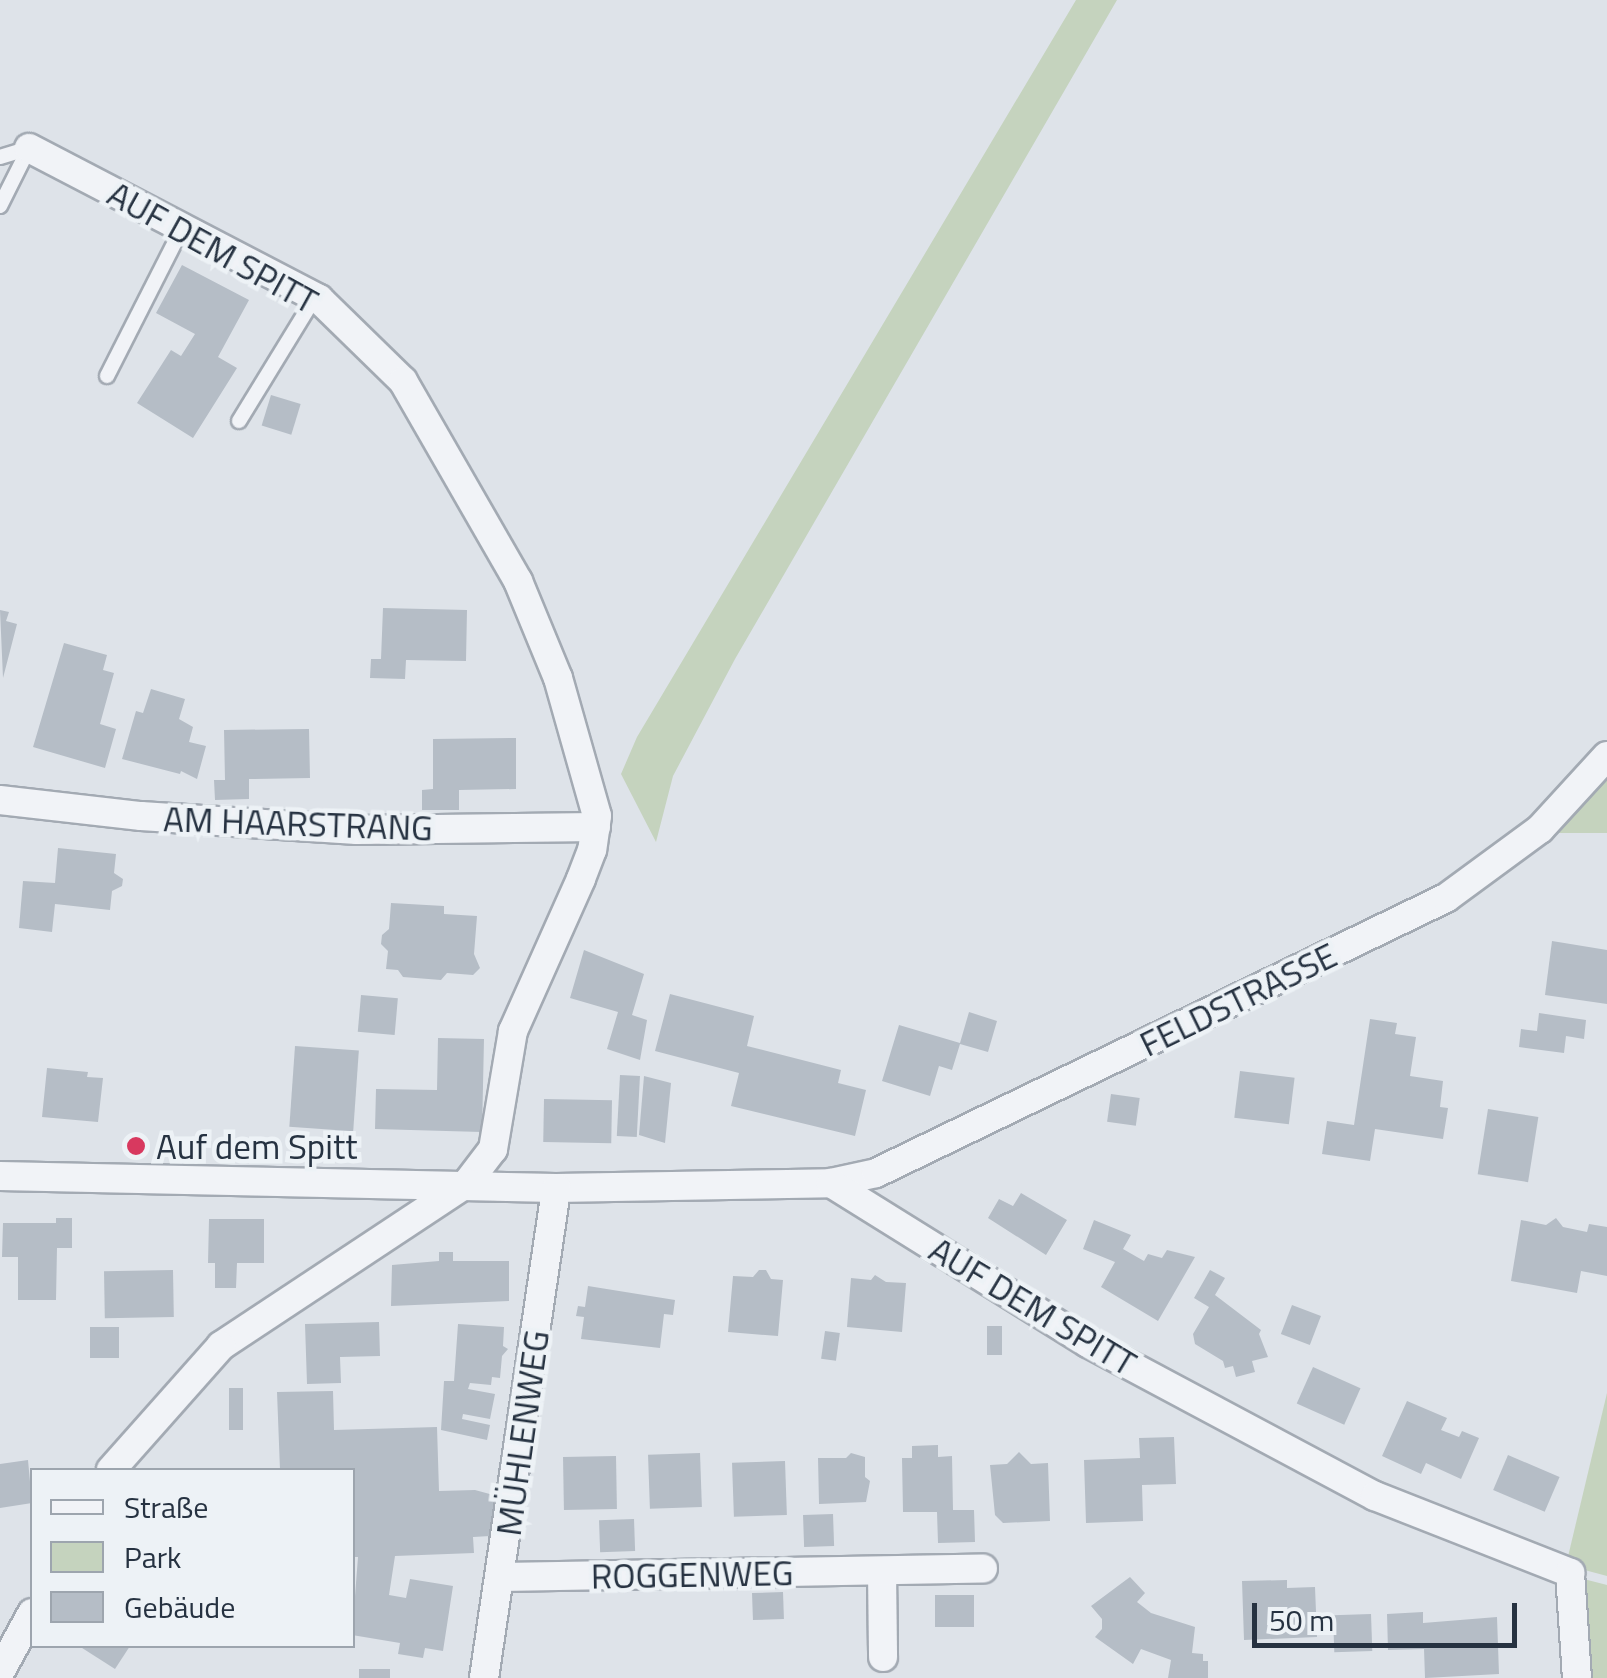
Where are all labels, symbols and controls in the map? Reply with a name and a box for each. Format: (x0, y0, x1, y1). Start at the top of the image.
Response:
street label: AUF DEM SPITT (101, 172, 325, 322)
street label: AM HAARSTRANG (163, 797, 433, 849)
street label: FELDSTRASSE (1133, 933, 1343, 1065)
place label: Auf dem Spitt (156, 1125, 358, 1167)
marker: Auf dem Spitt (125, 1135, 147, 1157)
street label: AUF DEM SPITT (922, 1228, 1144, 1384)
street label: MÜHLENWEG (487, 1328, 557, 1538)
legend (30, 1468, 355, 1648)
text: Straße (124, 1484, 208, 1530)
text: Park (124, 1534, 181, 1580)
street label: ROGGENWEG (590, 1551, 794, 1597)
scale bar (1257, 1583, 1522, 1645)
text: Gebäude (124, 1584, 235, 1630)
text: 50 m (1269, 1597, 1334, 1643)

